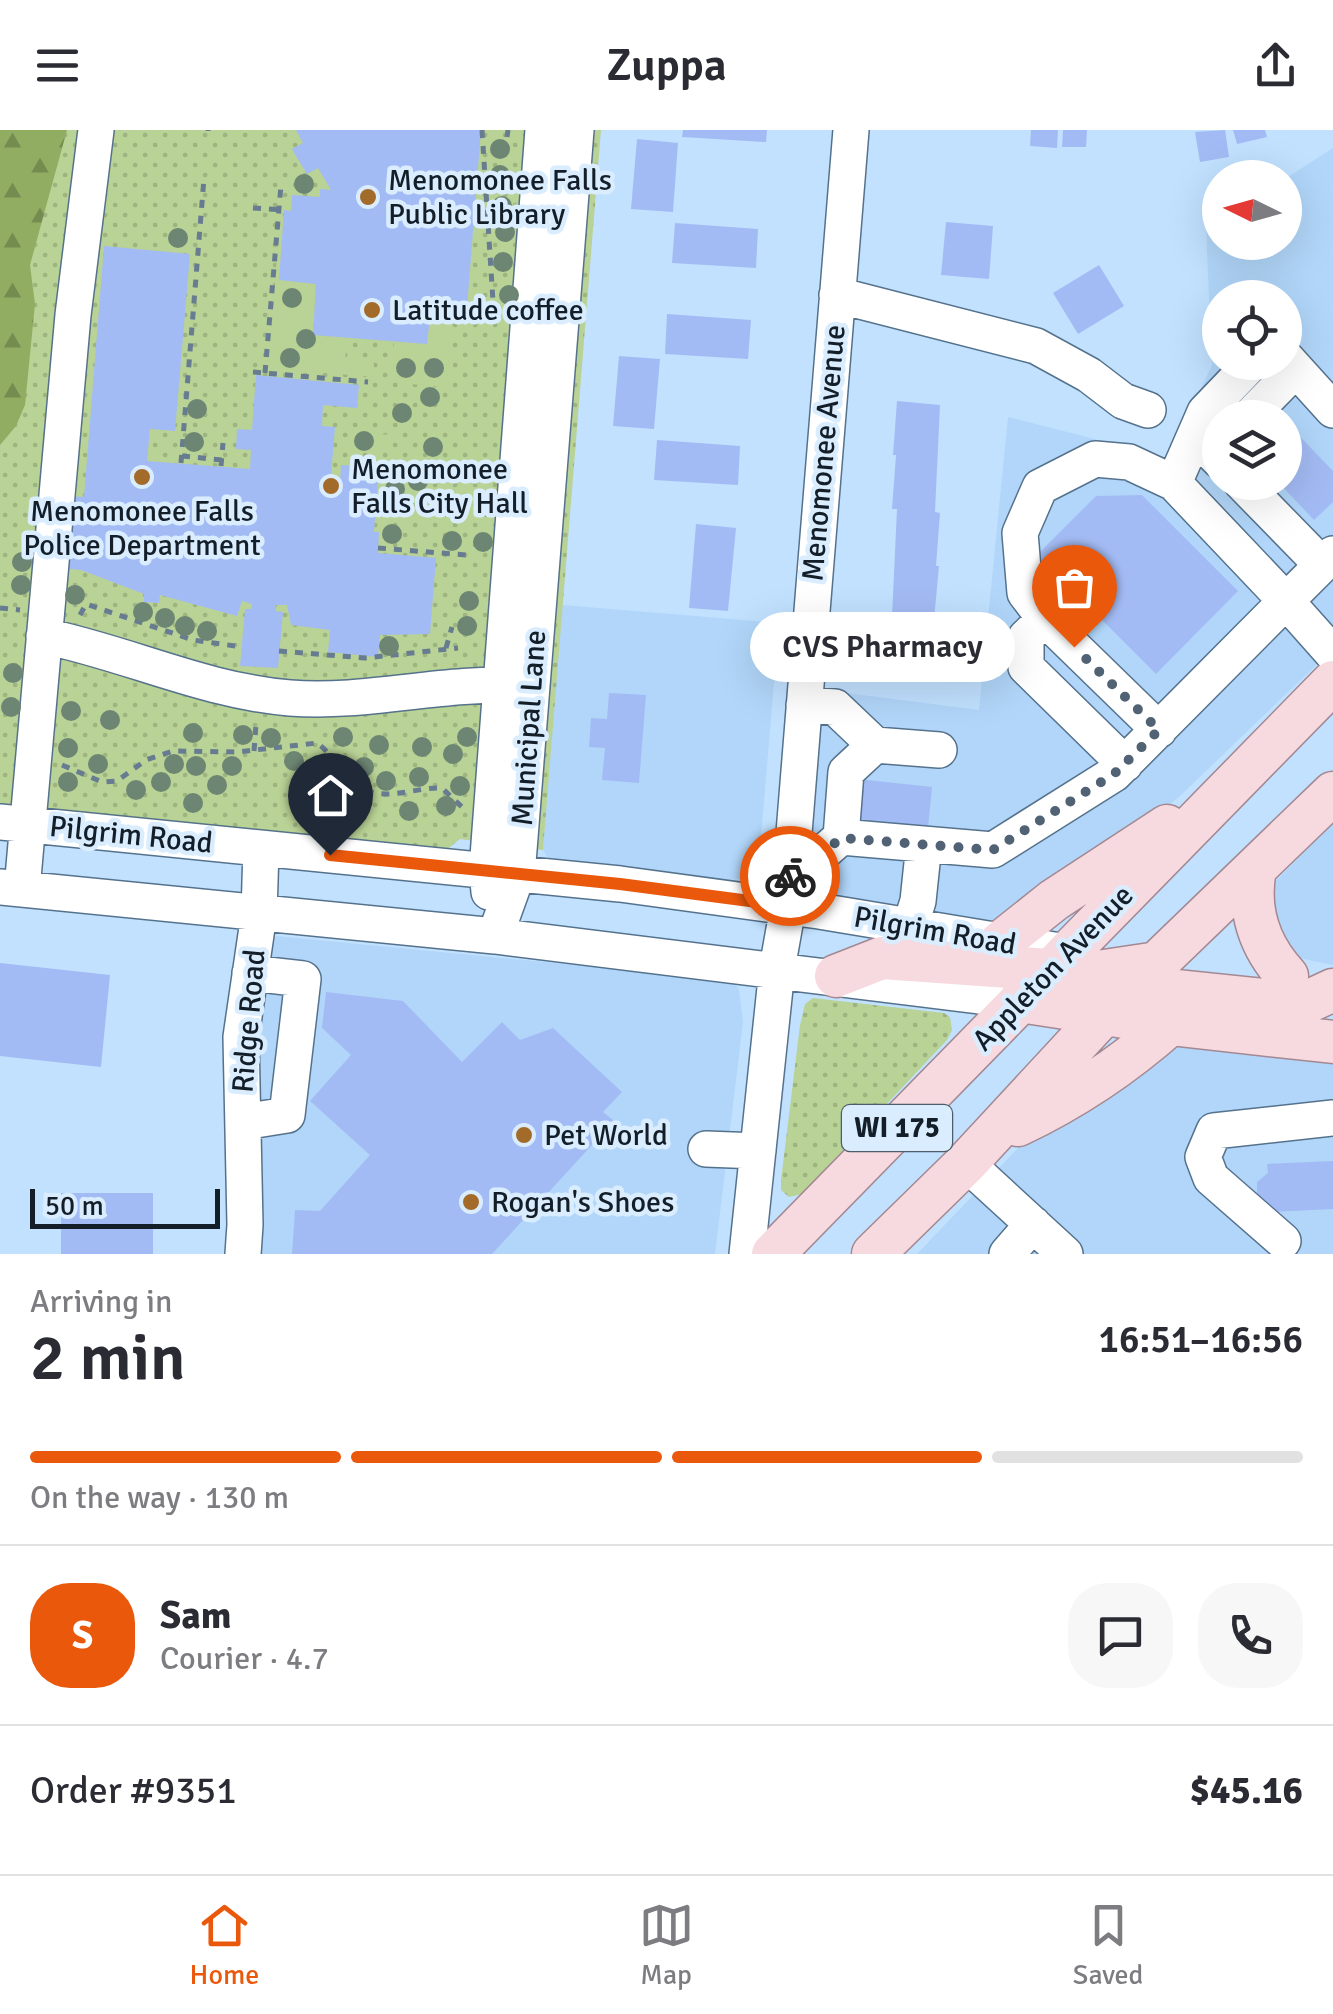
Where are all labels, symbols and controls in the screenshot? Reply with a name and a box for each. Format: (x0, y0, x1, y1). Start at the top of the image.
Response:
icon: menu (30, 38, 85, 93)
text: Zuppa (606, 38, 727, 93)
icon: share (1248, 38, 1303, 93)
north arrow (1202, 160, 1302, 260)
map controls (1202, 160, 1302, 500)
place label: Menomonee Falls Public Library (388, 162, 612, 233)
marker: Menomonee Falls Public Library (357, 186, 379, 208)
button: locate (1202, 280, 1302, 380)
place label: Latitude coffee (392, 292, 584, 329)
marker: Latitude coffee (361, 299, 383, 321)
street label: Menomonee Avenue (794, 323, 854, 583)
button: layers (1202, 400, 1302, 500)
place label: Menomonee Falls City Hall (351, 451, 528, 522)
marker: Menomonee Falls Police Department (131, 466, 153, 488)
marker: Menomonee Falls City Hall (320, 475, 342, 497)
place label: Menomonee Falls Police Department (23, 493, 261, 564)
pin (1032, 545, 1117, 648)
icon: bag (1047, 560, 1102, 615)
callout: CVS Pharmacy (749, 612, 1014, 682)
text: CVS Pharmacy (782, 627, 983, 666)
street label: Municipal Lane (504, 629, 554, 827)
pin (288, 753, 373, 856)
icon: home (303, 768, 358, 823)
street label: Pilgrim Road (47, 808, 215, 862)
courier (740, 826, 840, 926)
icon: bike (763, 849, 818, 904)
street label: Appleton Avenue (965, 877, 1141, 1059)
street label: Pilgrim Road (851, 899, 1019, 963)
street label: Ridge Road (224, 948, 274, 1094)
road number: WI 175 (842, 1105, 952, 1151)
place label: Pet World (544, 1117, 668, 1154)
marker: Pet World (513, 1124, 535, 1146)
scale bar (30, 1184, 220, 1228)
place label: Rogan's Shoes (491, 1184, 674, 1221)
text: 50 m (45, 1189, 104, 1223)
marker: Rogan's Shoes (460, 1191, 482, 1213)
text: Arriving in (30, 1282, 172, 1321)
text: 16:51–16:56 (1098, 1316, 1303, 1363)
text: 2 min (30, 1318, 186, 1398)
text: On the way · 130 m (30, 1478, 289, 1517)
button: chat (1068, 1583, 1173, 1688)
button: phone (1198, 1583, 1303, 1688)
text: Sam (160, 1592, 231, 1639)
text: S (72, 1612, 93, 1659)
text: Courier · 4.7 (160, 1639, 329, 1678)
text: Order #9351 (30, 1767, 237, 1814)
text: $45.16 (1190, 1767, 1303, 1814)
tab: Home (190, 1898, 259, 1992)
tab: Map (639, 1898, 694, 1992)
tab: Saved (1073, 1898, 1143, 1992)

